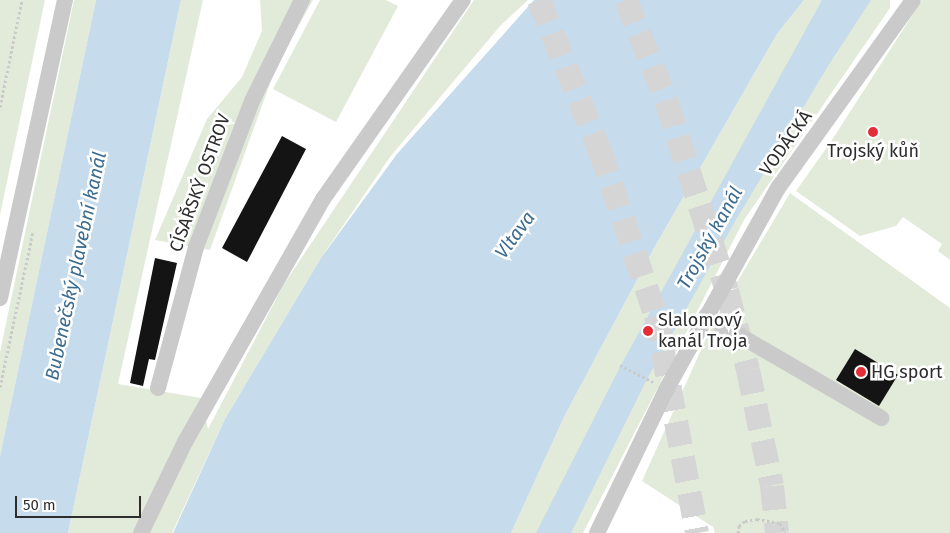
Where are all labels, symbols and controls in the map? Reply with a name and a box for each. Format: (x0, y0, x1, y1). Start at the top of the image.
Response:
street label: VODÁCKÁ (755, 106, 817, 180)
street label: CÍSAŘSKÝ OSTROV (165, 111, 235, 255)
marker: Trojský kůň (867, 126, 879, 138)
place label: Trojský kůň (827, 140, 919, 162)
water label: Bubenečský plavební kanál (41, 150, 111, 382)
water label: Trojský kanál (672, 183, 748, 293)
water label: Vltava (490, 207, 540, 263)
place label: Slalomový kanál Troja (658, 310, 747, 352)
marker: Slalomový kanál Troja (642, 325, 654, 337)
place label: HG sport (871, 361, 942, 383)
marker: HG sport (855, 366, 867, 378)
scale bar (18, 486, 144, 518)
text: 50 m (23, 496, 56, 514)

